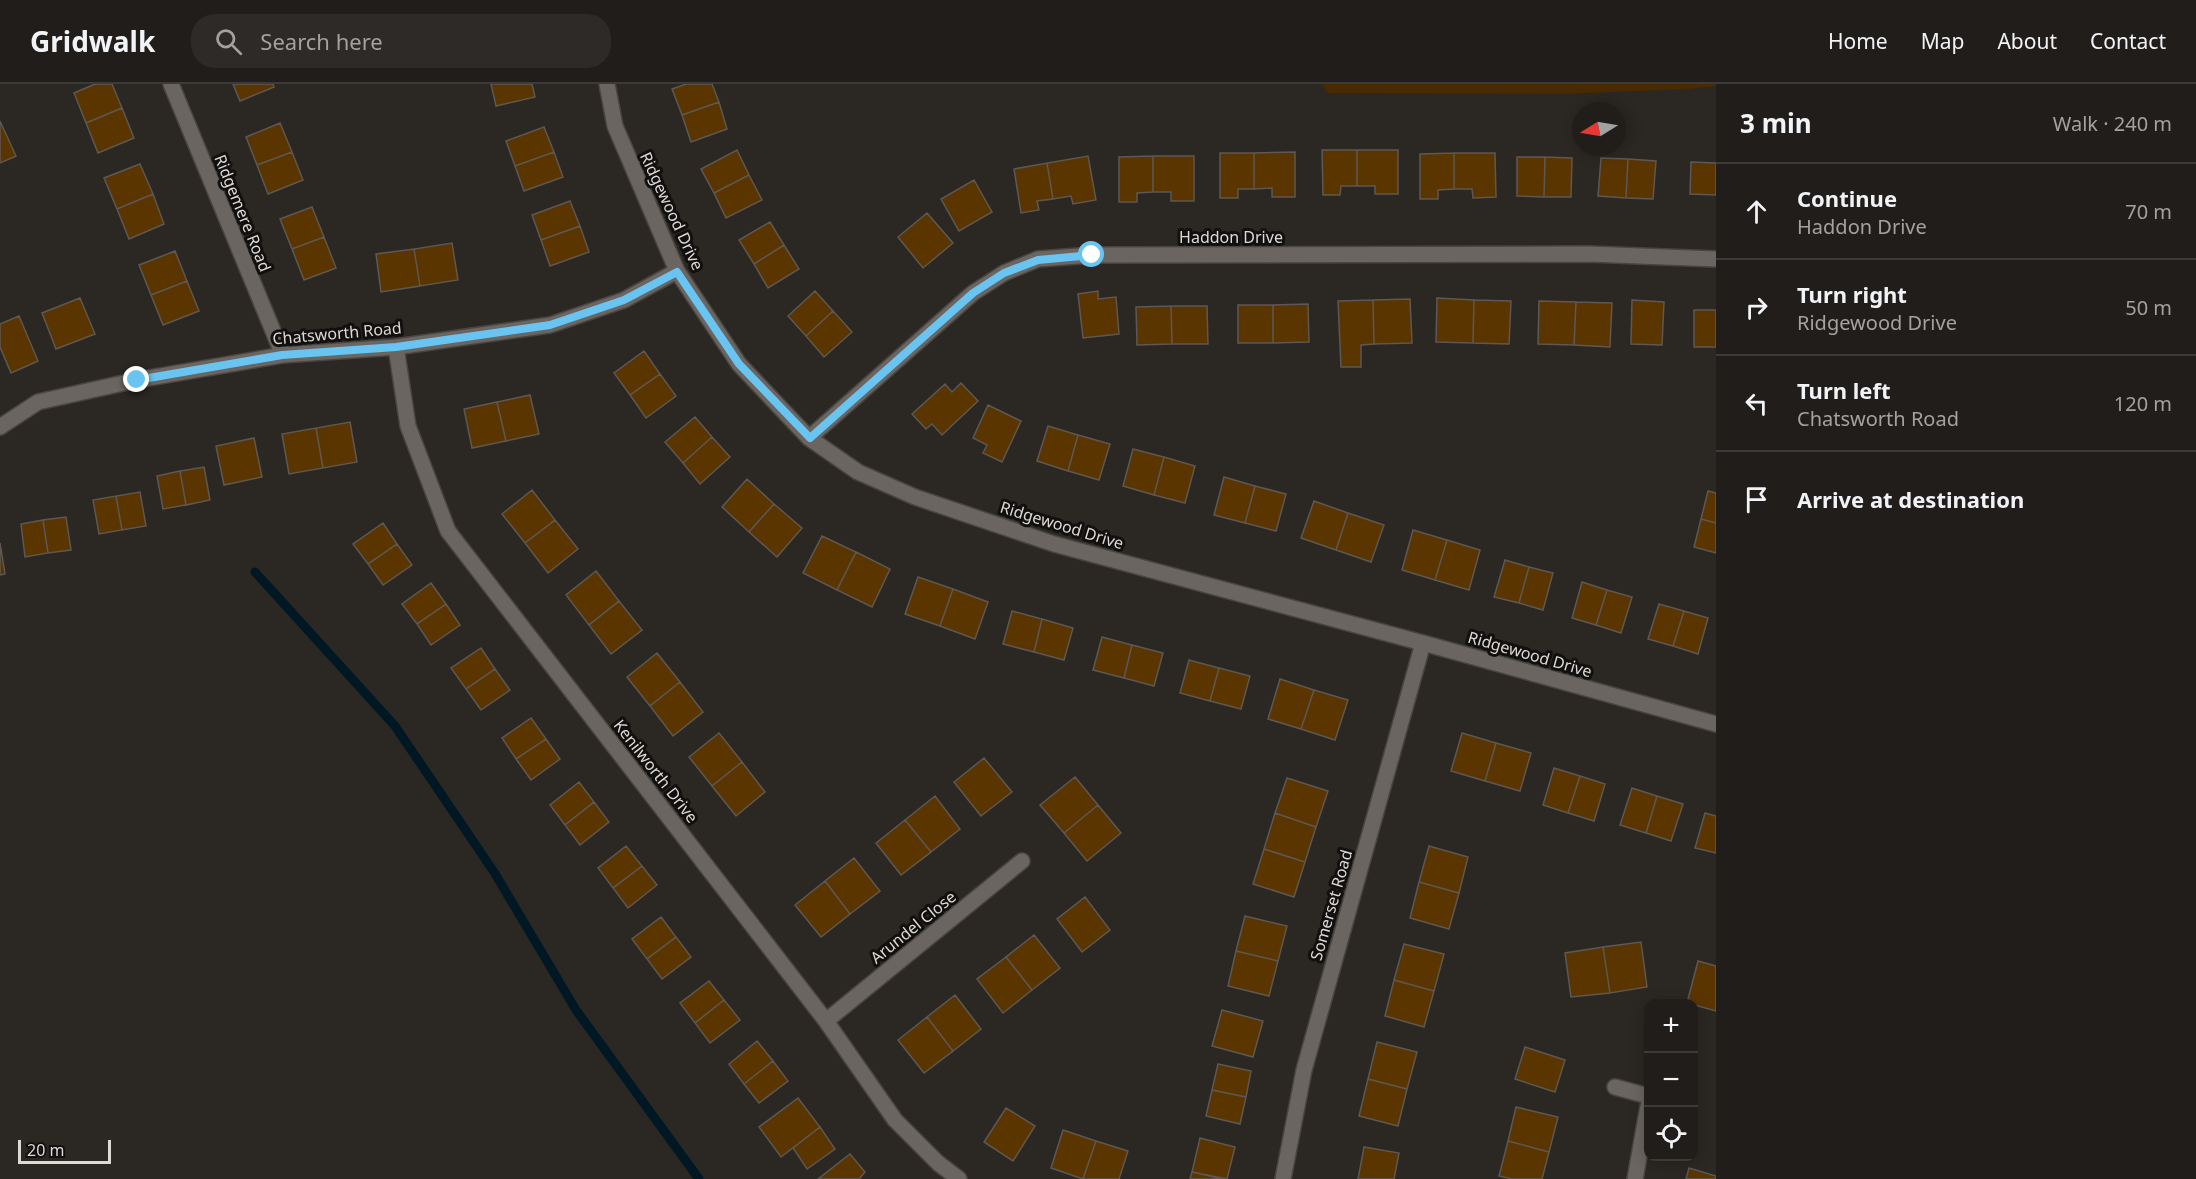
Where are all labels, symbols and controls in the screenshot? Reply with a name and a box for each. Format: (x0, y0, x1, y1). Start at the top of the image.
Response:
search box (191, 14, 611, 68)
text: Gridwalk (30, 22, 155, 60)
icon: search (212, 25, 245, 58)
text: Search here (260, 26, 383, 56)
text: Home (1828, 27, 1888, 55)
text: Map (1921, 27, 1964, 55)
text: About (1997, 27, 2057, 55)
text: Contact (2090, 27, 2166, 55)
north arrow (1572, 102, 1626, 156)
text: 3 min (1740, 105, 1812, 141)
text: Walk · 240 m (2053, 110, 2172, 137)
street label: Ridgewood Drive (635, 148, 709, 274)
street label: Ridgemere Road (209, 151, 277, 275)
text: Continue (1797, 183, 1897, 213)
icon: ahead (1740, 195, 1773, 228)
text: 70 m (2125, 198, 2172, 225)
text: Haddon Drive (1797, 213, 1927, 240)
street label: Haddon Drive (1179, 226, 1283, 248)
route start (1078, 241, 1104, 267)
text: Turn right (1797, 279, 1907, 309)
icon: right (1740, 291, 1773, 324)
text: 50 m (2125, 294, 2172, 321)
text: Ridgewood Drive (1797, 309, 1957, 336)
street label: Chatsworth Road (272, 316, 402, 350)
route end (123, 366, 149, 392)
text: Turn left (1797, 375, 1891, 405)
icon: left (1740, 387, 1773, 420)
text: 120 m (2114, 390, 2172, 417)
text: Chatsworth Road (1797, 405, 1959, 432)
icon: arrive (1740, 483, 1773, 516)
text: Arrive at destination (1797, 484, 2024, 514)
street label: Ridgewood Drive (998, 496, 1126, 554)
street label: Ridgewood Drive (1465, 626, 1595, 682)
street label: Kenilworth Drive (609, 715, 703, 827)
street label: Somerset Road (1305, 847, 1357, 963)
street label: Arundel Close (866, 886, 960, 968)
map controls (1644, 999, 1698, 1161)
button: + (1644, 999, 1698, 1053)
button: − (1644, 1053, 1698, 1107)
button: locate (1644, 1107, 1698, 1161)
scale bar (18, 1137, 111, 1164)
text: 20 m (27, 1139, 64, 1161)

